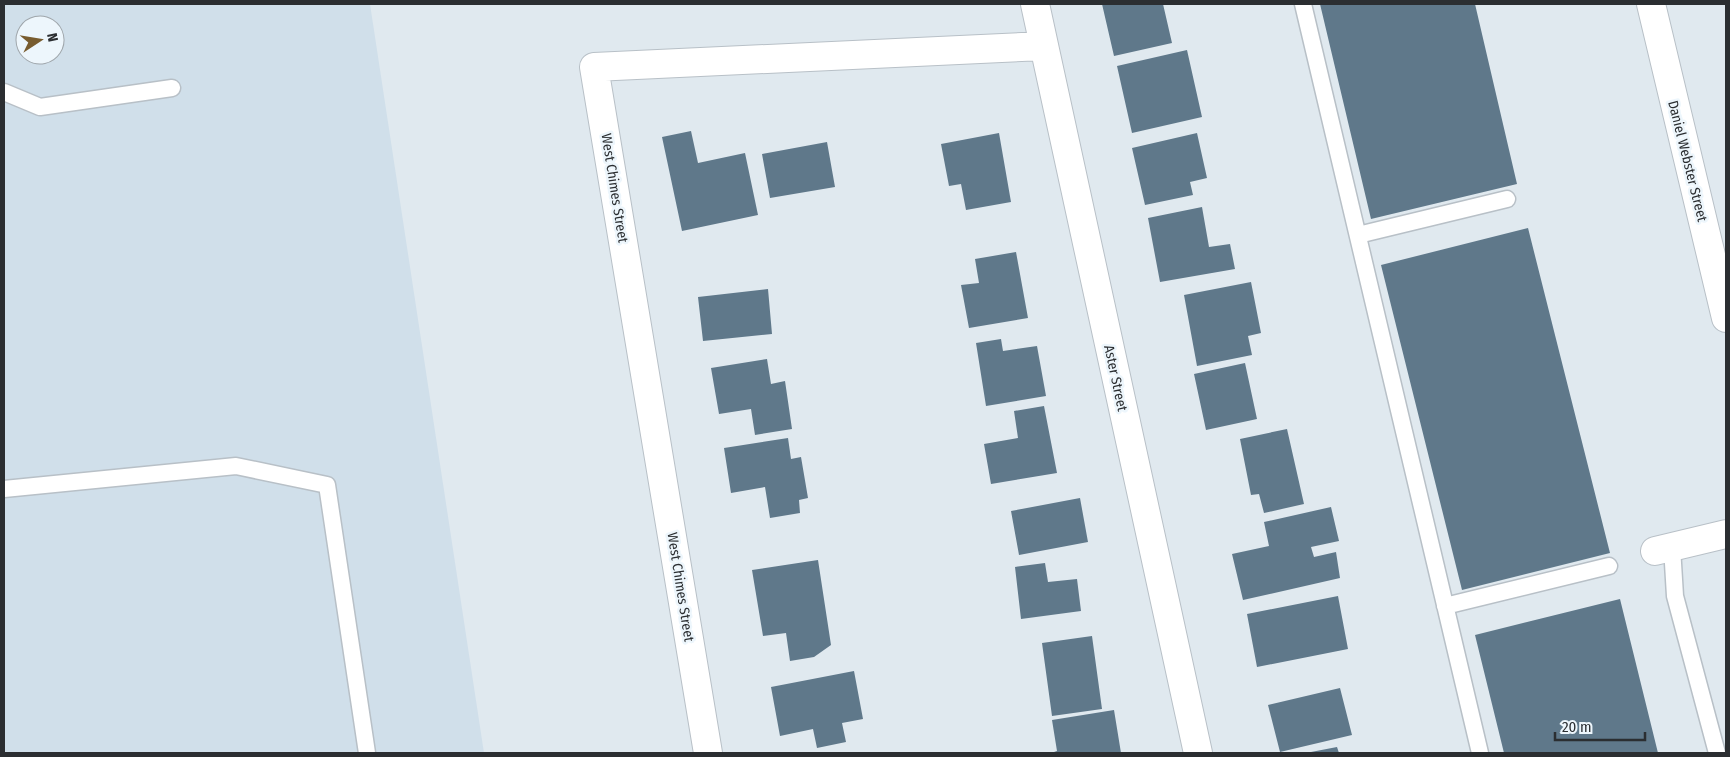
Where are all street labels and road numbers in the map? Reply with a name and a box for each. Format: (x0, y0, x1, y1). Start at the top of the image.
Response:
street label: Daniel Webster Street (1664, 99, 1711, 224)
street label: West Chimes Street (597, 132, 632, 244)
street label: Aster Street (1100, 343, 1131, 413)
street label: West Chimes Street (663, 531, 698, 643)

